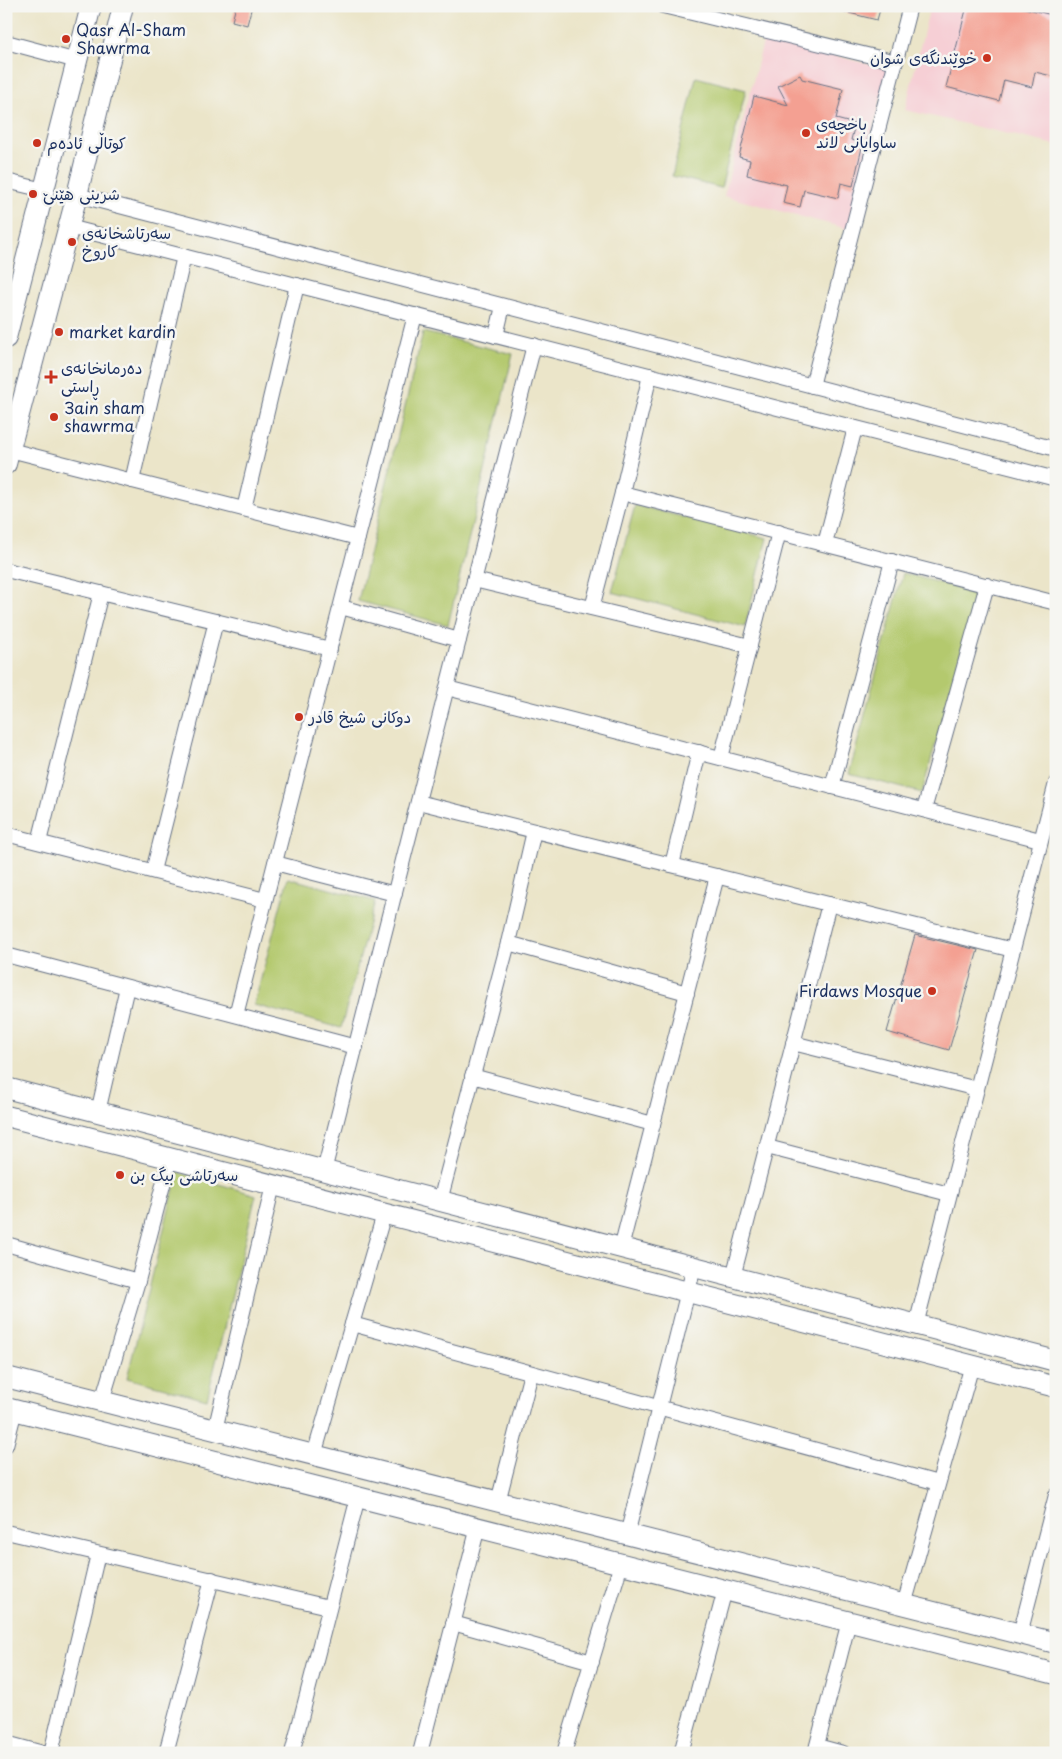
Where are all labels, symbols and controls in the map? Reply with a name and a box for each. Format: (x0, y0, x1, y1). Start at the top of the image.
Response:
place label: Qasr Al-Sham Shawrma (76, 17, 186, 59)
marker: Qasr Al-Sham Shawrma (60, 33, 72, 45)
place label: خوێندنگەی شوان (870, 45, 977, 69)
marker: خوێندنگەی شوان (981, 52, 993, 64)
place label: باخچەی ساوایانی لاند (816, 111, 897, 153)
marker: باخچەی ساوایانی لاند (800, 127, 812, 139)
place label: کوتاڵی ئادەم (47, 130, 126, 156)
marker: کوتاڵی ئادەم (31, 137, 43, 149)
place label: شرینی هێنێ (43, 181, 120, 205)
marker: شرینی هێنێ (27, 188, 39, 200)
place label: سەرتاشخانەی کاروخ (82, 220, 171, 262)
marker: سەرتاشخانەی کاروخ (66, 236, 78, 248)
place label: market kardin (69, 319, 176, 343)
marker: market kardin (53, 326, 65, 338)
place label: دەرمانخانەی ڕاستی (61, 355, 143, 401)
marker: دەرمانخانەی ڕاستی (45, 371, 57, 383)
place label: 3ain sham shawrma (64, 395, 145, 437)
marker: 3ain sham shawrma (48, 411, 60, 423)
place label: دوکانی شیخ قادر (307, 704, 411, 728)
marker: دوکانی شیخ قادر (293, 711, 305, 723)
place label: Firdaws Mosque (799, 978, 922, 1002)
marker: Firdaws Mosque (926, 985, 938, 997)
place label: سەرتاشی بیگ بن (130, 1162, 238, 1186)
marker: سەرتاشی بیگ بن (114, 1169, 126, 1181)

